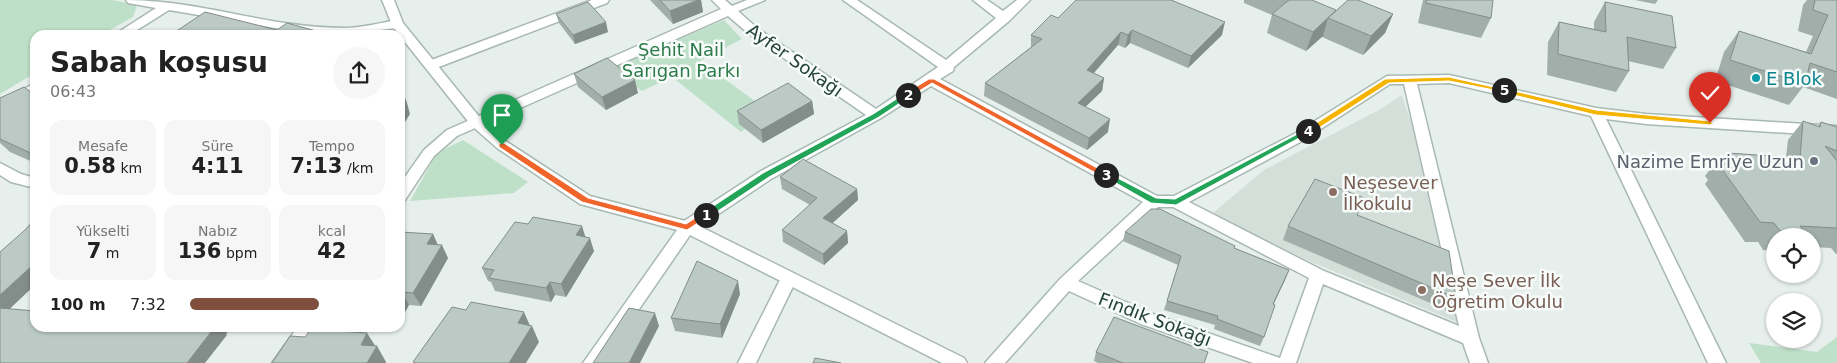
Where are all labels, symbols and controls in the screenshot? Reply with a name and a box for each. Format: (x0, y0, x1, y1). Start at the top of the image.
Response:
street label: Ayfer Sokağı (743, 19, 847, 101)
park label: Şehit Nail Sarıgan Parkı (622, 39, 740, 81)
text: Sabah koşusu (50, 46, 268, 79)
button: share (333, 47, 385, 99)
place label: E Blok (1766, 68, 1822, 89)
pin (1689, 72, 1731, 123)
marker: E Blok (1750, 72, 1762, 84)
pin: 5 (1492, 78, 1516, 102)
icon: check (1696, 79, 1724, 107)
text: 06:43 (50, 82, 96, 101)
pin: 2 (896, 82, 920, 108)
text: 5 (1500, 82, 1509, 98)
text: 2 (904, 87, 913, 103)
pin (481, 94, 523, 145)
icon: arrive (488, 101, 516, 129)
pin: 4 (1296, 118, 1320, 144)
text: 4 (1304, 123, 1313, 139)
text: Mesafe (78, 138, 128, 154)
text: Süre (202, 138, 233, 154)
text: Tempo (309, 138, 355, 154)
place label: Nazime Emriye Uzun (1617, 151, 1804, 172)
text: 0.58 (64, 154, 116, 178)
text: 4:11 (191, 154, 244, 178)
text: 7:13 (290, 154, 342, 178)
marker: Nazime Emriye Uzun (1808, 155, 1820, 167)
text: km (116, 160, 142, 176)
text: /km (342, 160, 373, 176)
pin: 3 (1094, 162, 1118, 188)
text: 3 (1102, 167, 1111, 183)
place label: Neşesever İlkokulu (1343, 172, 1438, 214)
marker: Neşesever İlkokulu (1327, 186, 1339, 198)
pin: 1 (694, 202, 718, 228)
text: 1 (702, 207, 711, 223)
text: Yükselti (77, 223, 130, 239)
text: Nabız (198, 223, 237, 239)
text: kcal (318, 223, 346, 239)
map controls (1766, 228, 1821, 348)
button: locate (1766, 228, 1821, 283)
text: 7 (87, 239, 101, 263)
text: 136 (178, 239, 221, 263)
text: 42 (317, 239, 346, 263)
text: m (101, 245, 120, 261)
text: bpm (221, 245, 257, 261)
place label: Neşe Sever İlk Öğretim Okulu (1432, 270, 1563, 312)
marker: Neşe Sever İlk Öğretim Okulu (1416, 284, 1428, 296)
street label: Fındık Sokağı (1096, 288, 1214, 350)
button: layers (1766, 293, 1821, 348)
text: 100 m (50, 295, 106, 314)
text: 7:32 (130, 295, 166, 314)

